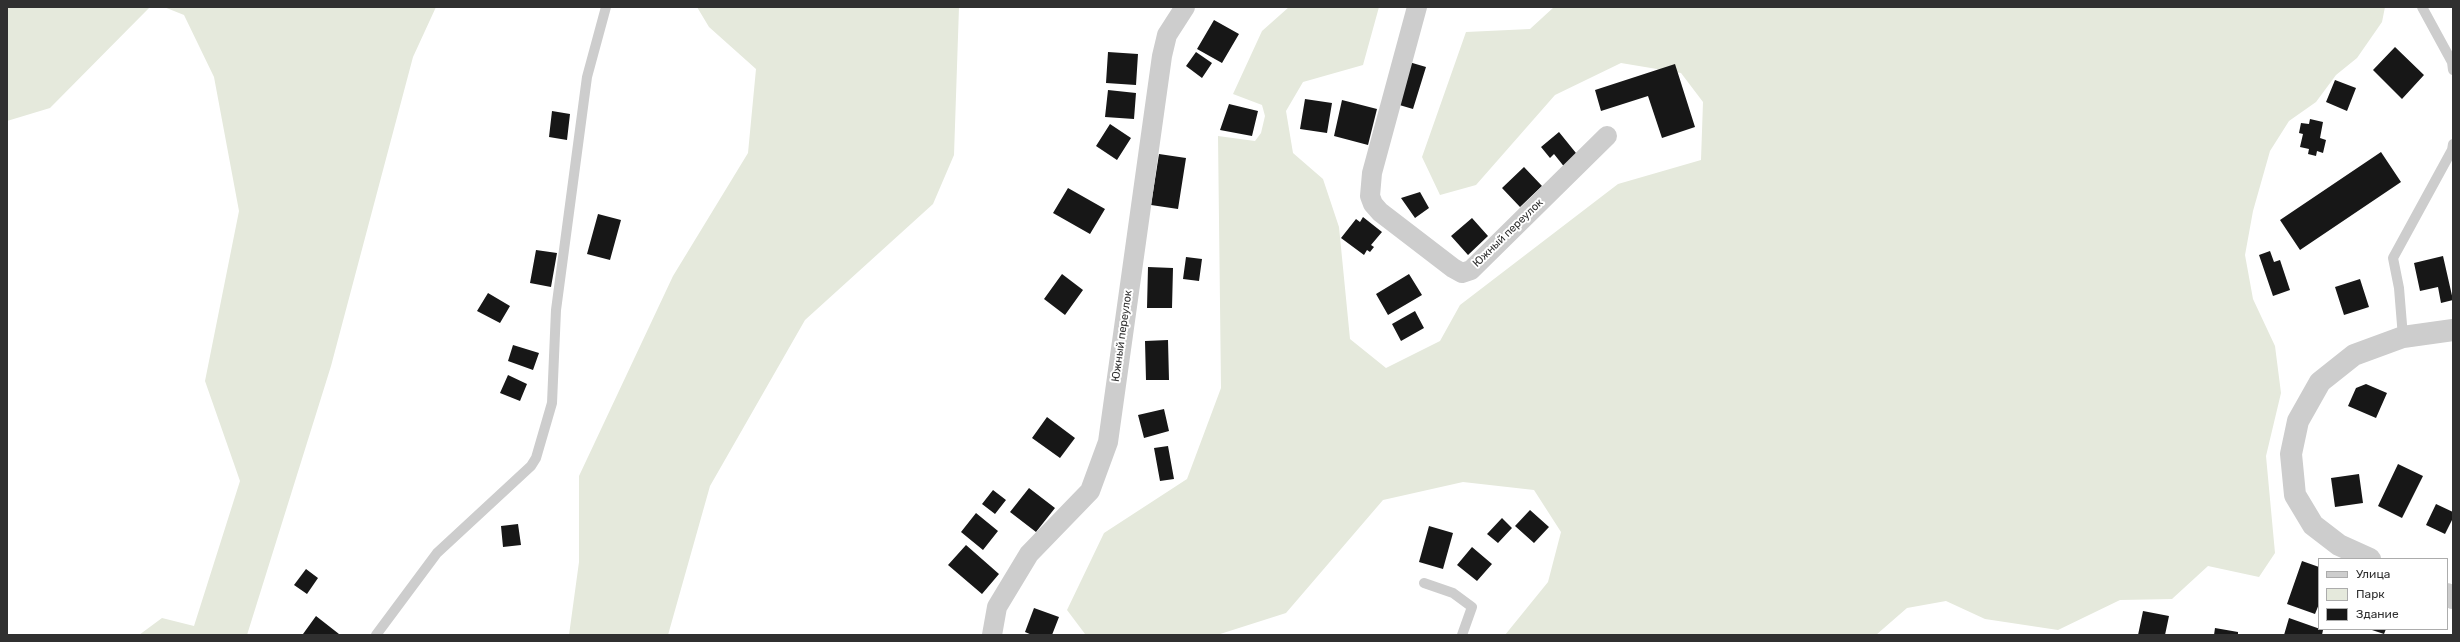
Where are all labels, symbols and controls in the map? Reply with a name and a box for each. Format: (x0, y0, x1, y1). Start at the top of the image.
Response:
street label: Южный переулок (1470, 196, 1546, 270)
street label: Южный переулок (1109, 289, 1135, 383)
legend (2318, 558, 2448, 630)
text: Улица (2356, 567, 2390, 581)
text: Парк (2356, 587, 2385, 601)
text: Здание (2356, 607, 2399, 621)

